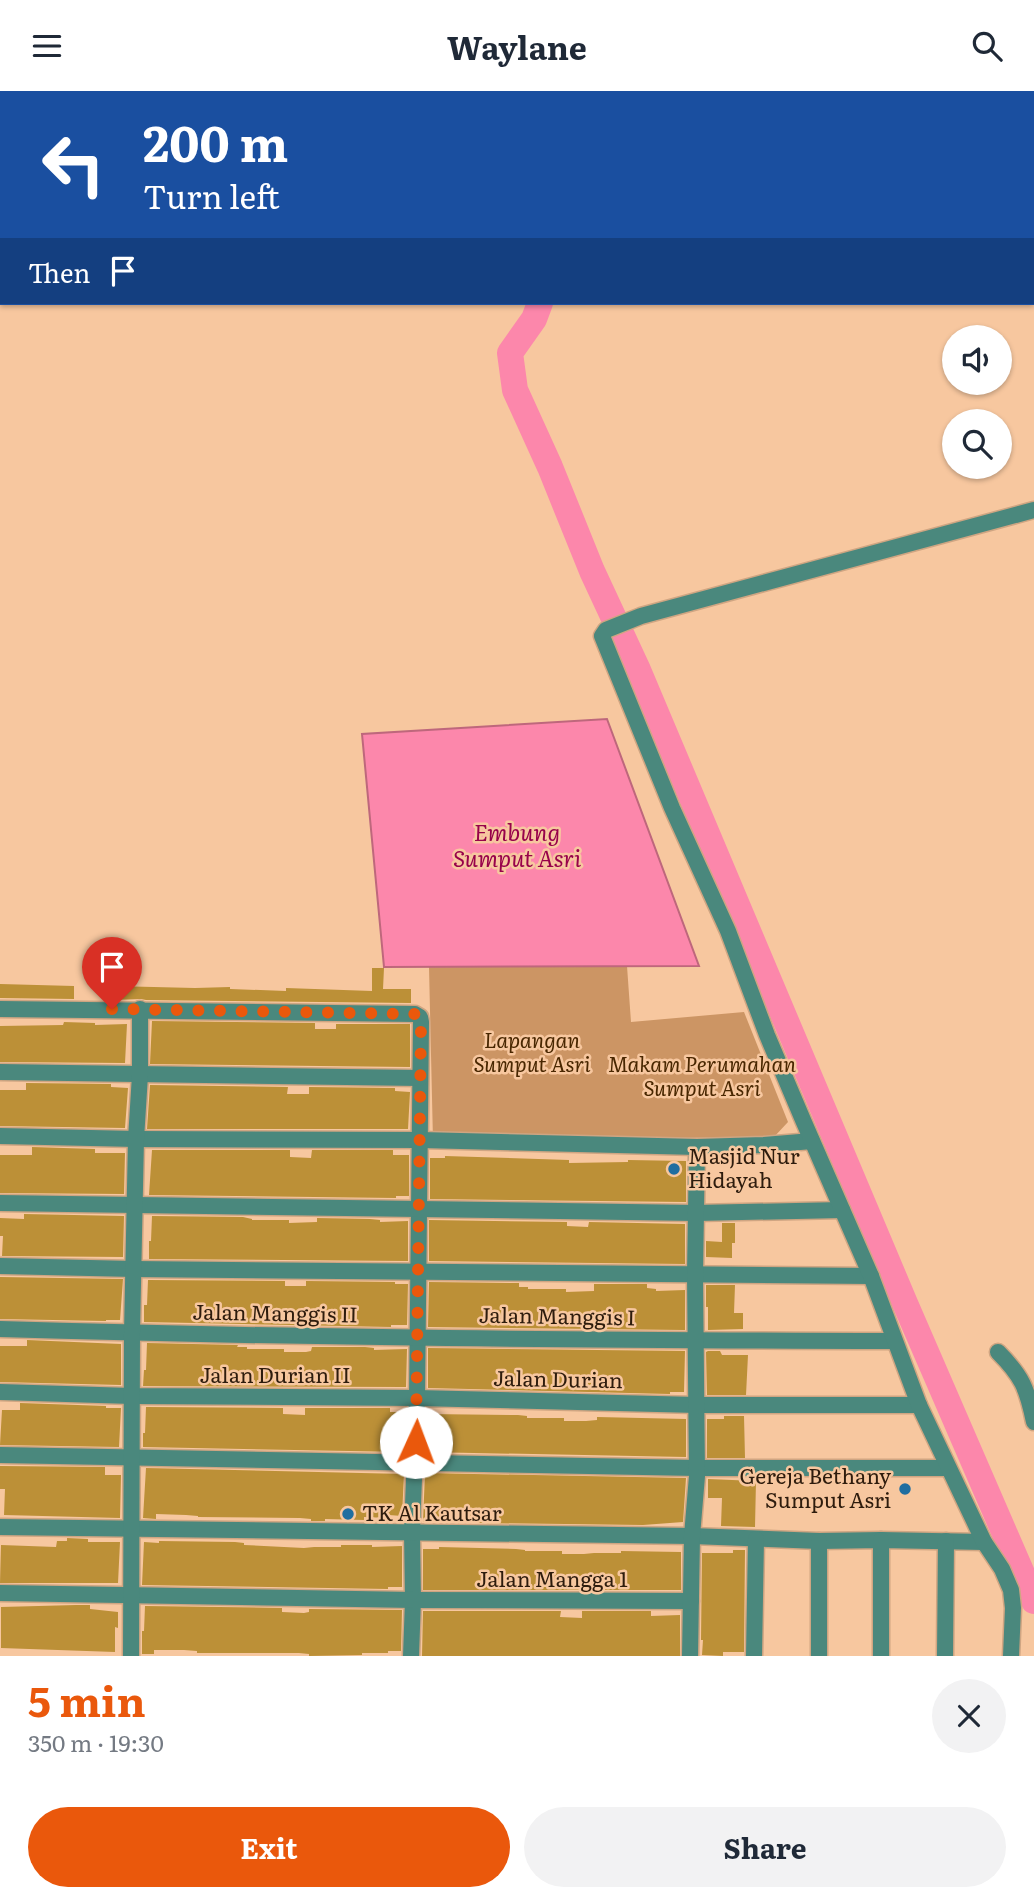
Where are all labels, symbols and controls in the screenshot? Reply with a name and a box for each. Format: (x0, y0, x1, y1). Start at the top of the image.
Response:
text: Waylane (447, 22, 587, 70)
icon: menu (28, 27, 66, 65)
icon: search (968, 27, 1006, 65)
text: 200 m (143, 104, 288, 177)
icon: left (28, 119, 119, 210)
text: Turn left (143, 171, 280, 219)
text: Then (28, 252, 90, 291)
icon: arrive (104, 252, 142, 290)
map controls (942, 325, 1012, 479)
button: sound (942, 325, 1012, 395)
button: search (942, 409, 1012, 479)
water label: Embung Sumput Asri (453, 814, 581, 874)
pin (82, 937, 142, 1009)
icon: arrive (93, 948, 131, 986)
park label: Lapangan Sumput Asri (473, 1023, 591, 1078)
park label: Makam Perumahan Sumput Asri (608, 1047, 796, 1102)
place label: Masjid Nur Hidayah (688, 1139, 800, 1194)
marker: Masjid Nur Hidayah (666, 1161, 682, 1177)
street label: Jalan Manggis II (192, 1295, 358, 1328)
street label: Jalan Manggis I (478, 1298, 636, 1331)
street label: Jalan Durian II (199, 1358, 351, 1389)
street label: Jalan Durian (493, 1361, 623, 1394)
position arrow (379, 1405, 453, 1479)
place label: Gereja Bethany Sumput Asri (739, 1459, 892, 1514)
marker: Gereja Bethany Sumput Asri (897, 1481, 913, 1497)
place label: TK Al Kautsar (362, 1496, 502, 1527)
marker: TK Al Kautsar (340, 1506, 356, 1522)
street label: Jalan Mangga 1 (476, 1562, 628, 1593)
text: 5 min (28, 1668, 146, 1730)
button: close (932, 1679, 1006, 1753)
text: 350 m · 19:30 (28, 1725, 164, 1759)
button: Exit (28, 1807, 510, 1887)
button: Share (524, 1807, 1006, 1887)

